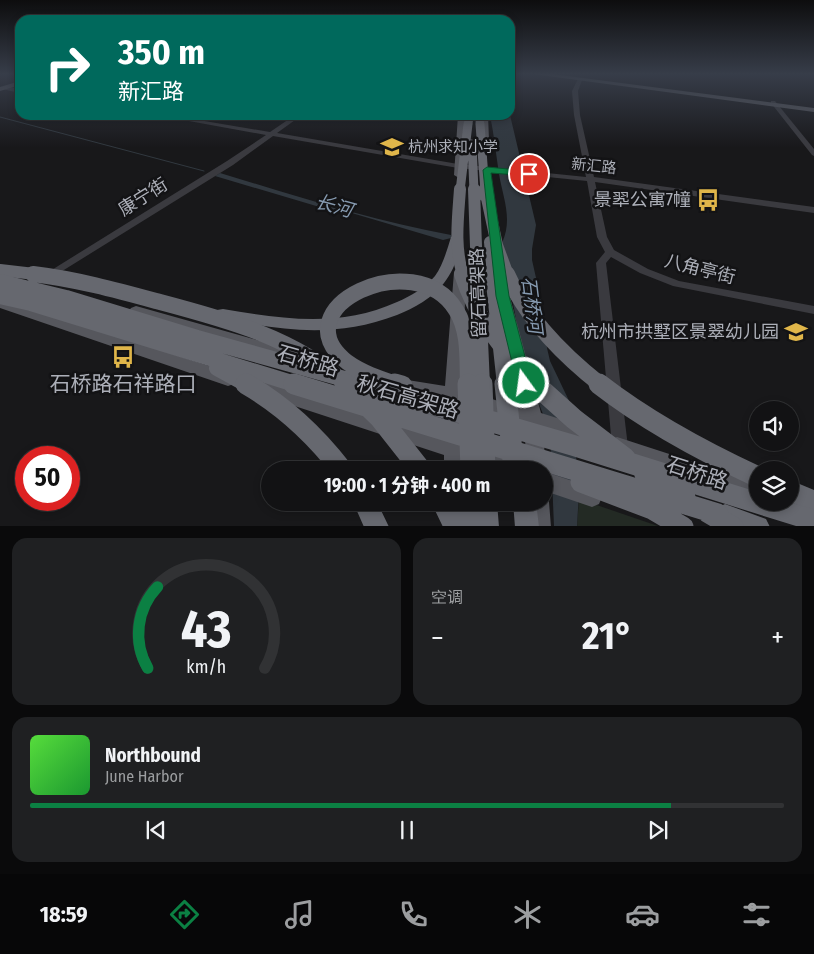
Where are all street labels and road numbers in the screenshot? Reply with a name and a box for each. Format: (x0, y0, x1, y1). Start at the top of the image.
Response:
street label: 新汇路 (571, 155, 617, 177)
street label: 康宁街 (114, 173, 172, 221)
street label: 留石高架路 (465, 248, 491, 338)
street label: 八角亭街 (662, 250, 738, 288)
street label: 石桥路 (274, 340, 342, 382)
street label: 秋石高架路 (354, 370, 462, 424)
street label: 石桥路 (663, 451, 731, 495)

